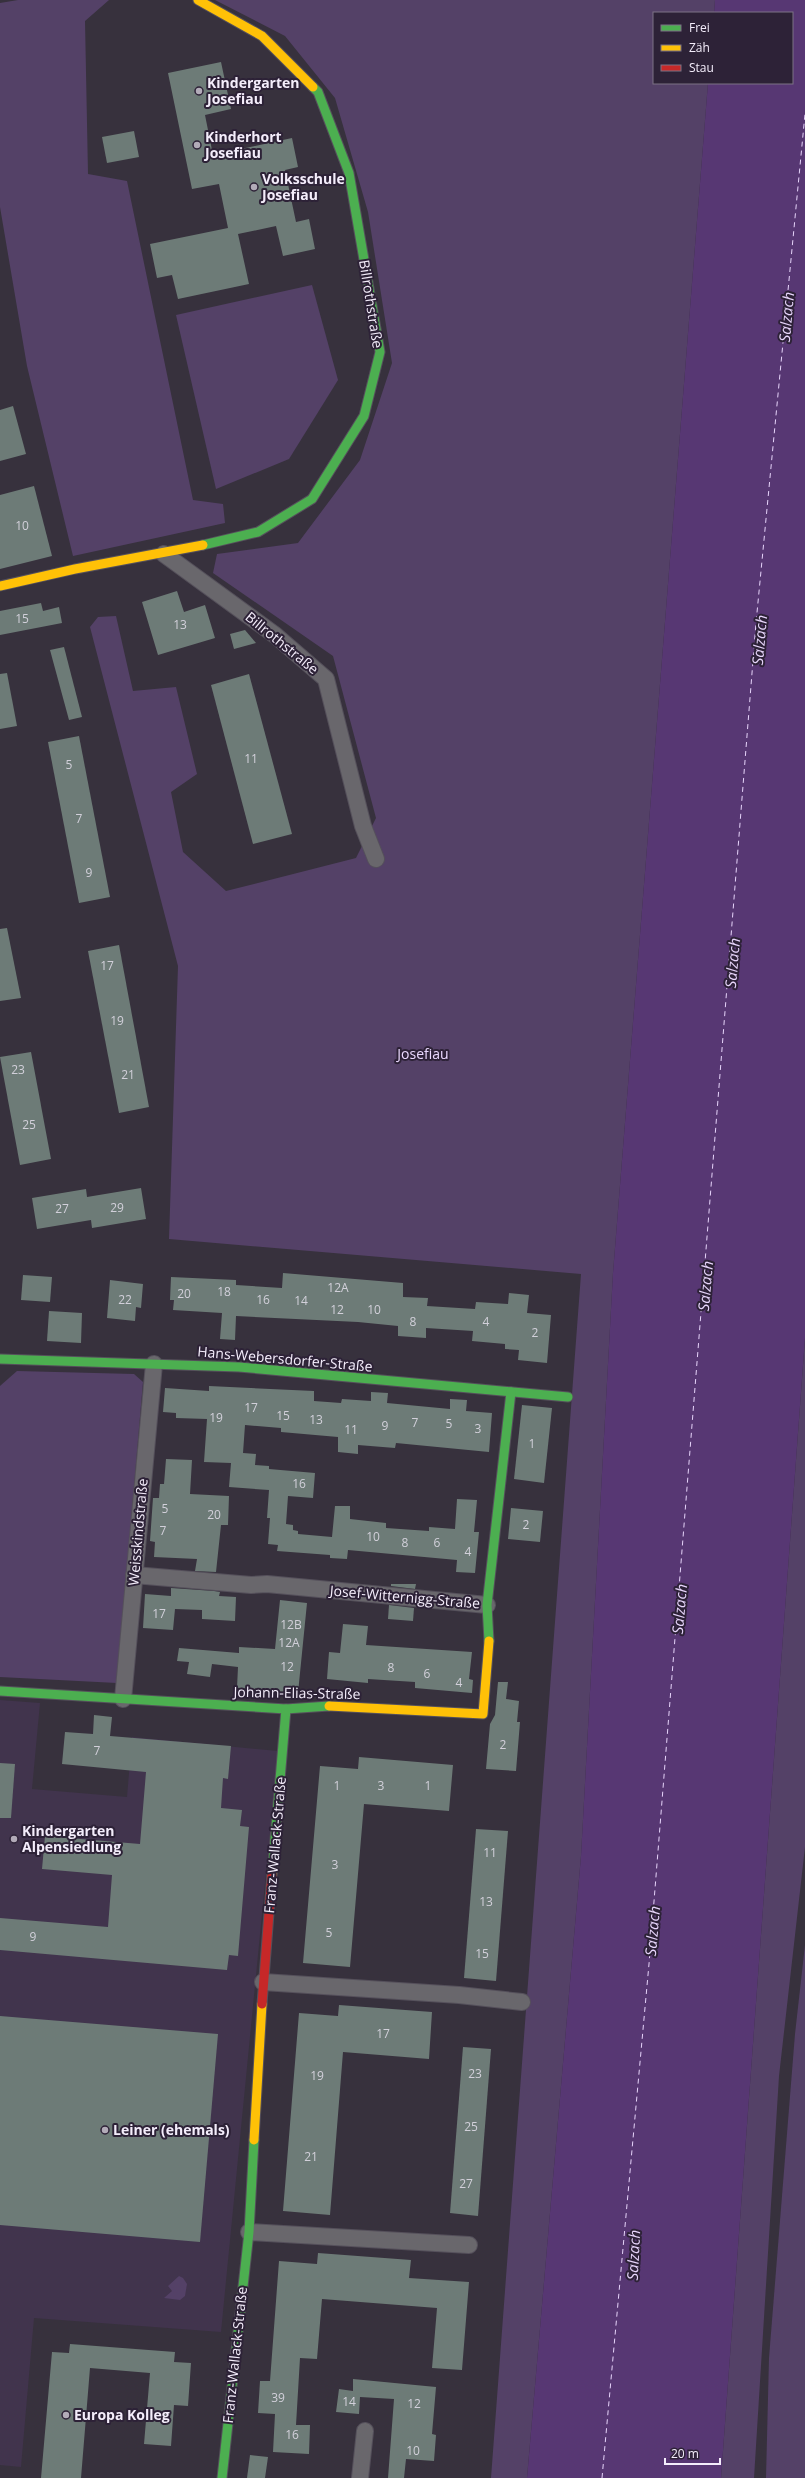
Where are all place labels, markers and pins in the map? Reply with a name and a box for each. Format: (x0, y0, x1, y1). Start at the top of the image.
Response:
place label: Kindergarten Josefiau (205, 73, 300, 108)
marker: Kindergarten Josefiau (194, 86, 204, 96)
place label: Kinderhort Josefiau (203, 127, 282, 162)
marker: Kinderhort Josefiau (192, 140, 202, 150)
place label: Volksschule Josefiau (260, 169, 345, 204)
marker: Volksschule Josefiau (249, 182, 259, 192)
place label: Kindergarten Alpensiedlung (22, 1821, 121, 1856)
marker: Kindergarten Alpensiedlung (9, 1834, 19, 1844)
place label: Leiner (ehemals) (113, 2120, 230, 2139)
marker: Leiner (ehemals) (100, 2125, 110, 2135)
place label: Europa Kolleg (74, 2405, 170, 2424)
marker: Europa Kolleg (61, 2410, 71, 2420)

